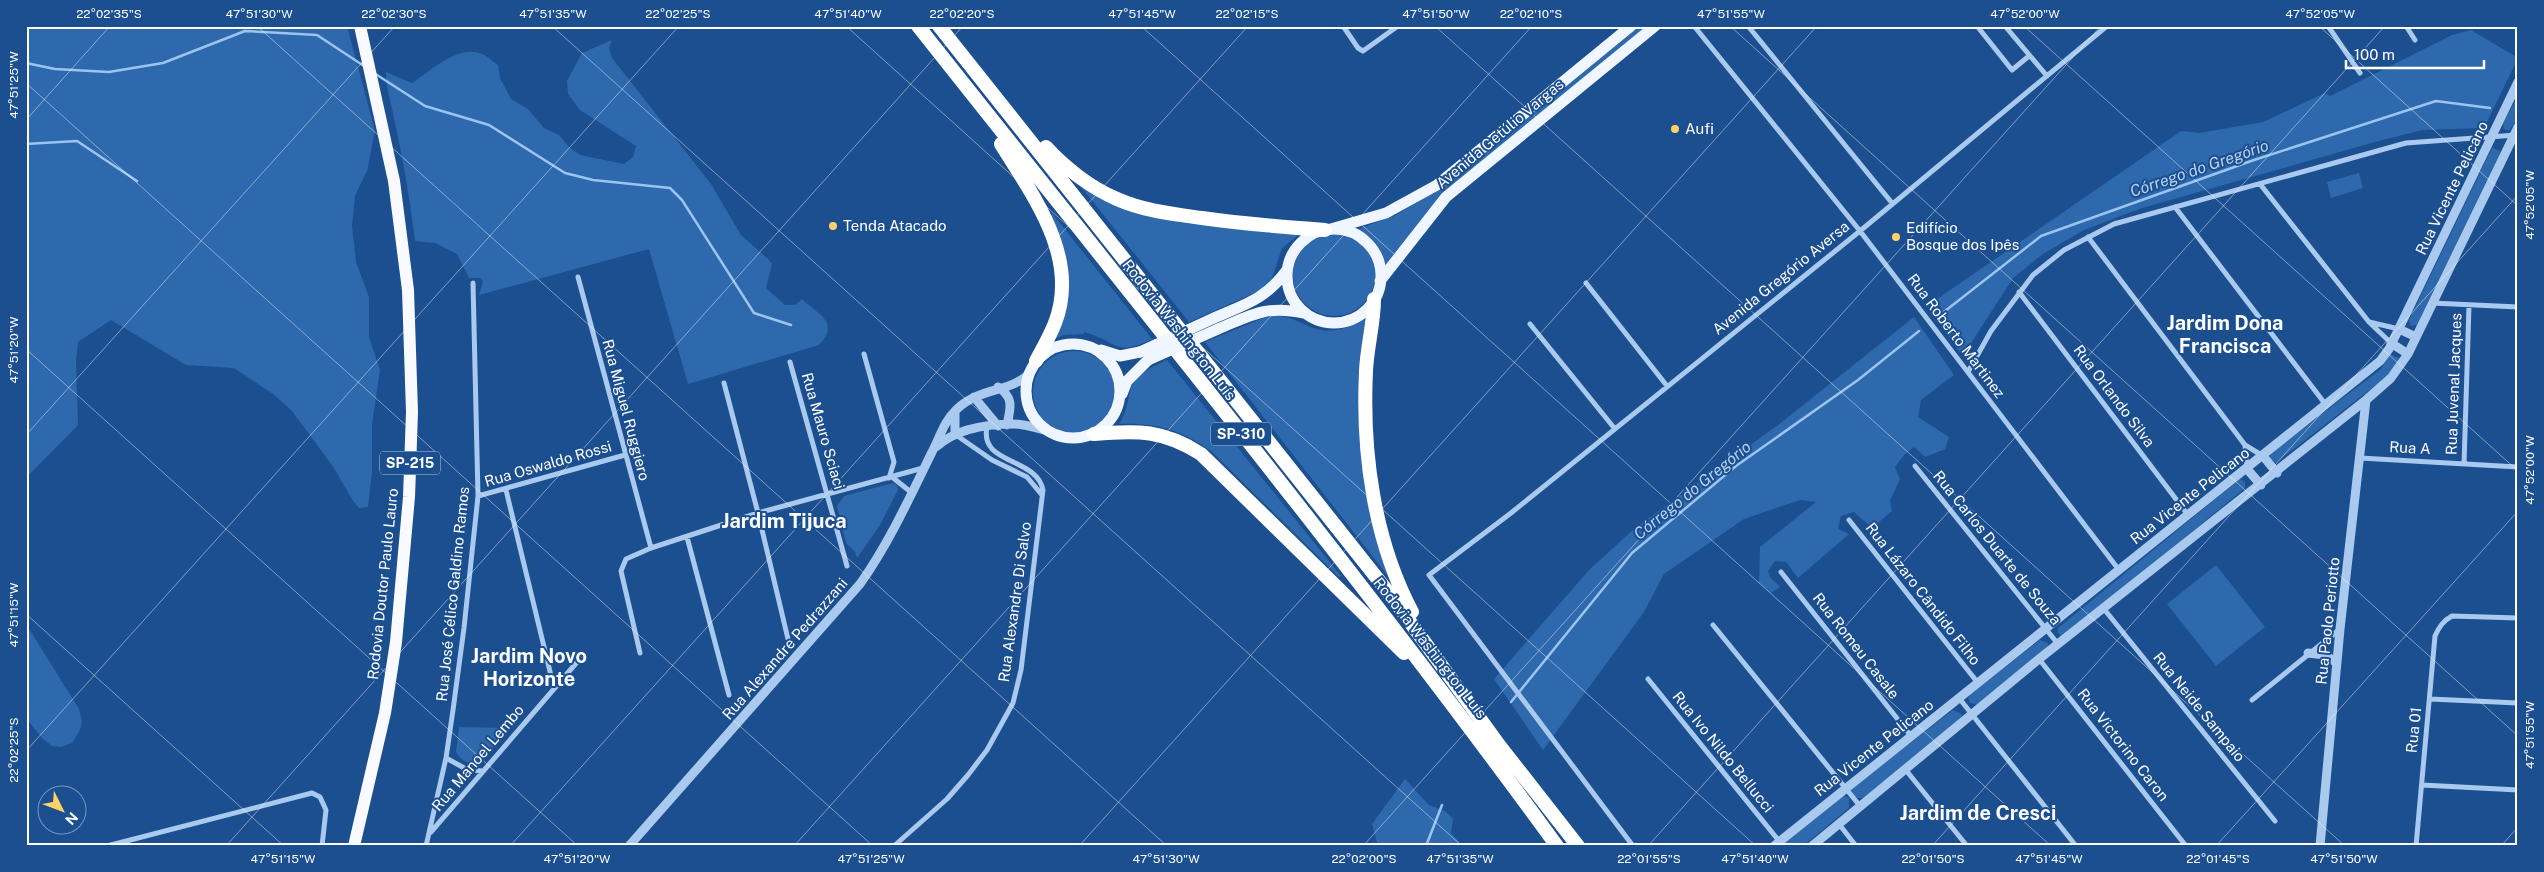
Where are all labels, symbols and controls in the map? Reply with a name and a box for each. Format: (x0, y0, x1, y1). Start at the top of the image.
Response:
text: 22°02'35"S (76, 7, 142, 21)
text: 47°51'30"W (225, 7, 293, 21)
text: 22°02'30"S (361, 7, 427, 21)
text: 47°51'35"W (519, 7, 587, 21)
text: 22°02'25"S (645, 7, 711, 21)
text: 47°51'40"W (814, 7, 882, 21)
text: 22°02'20"S (930, 7, 994, 21)
text: 47°51'45"W (1108, 7, 1176, 21)
text: 22°02'15"S (1215, 7, 1279, 21)
text: 47°51'50"W (1402, 7, 1470, 21)
text: 22°02'10"S (1500, 7, 1562, 21)
text: 47°51'55"W (1697, 7, 1765, 21)
text: 47°52'00"W (1990, 7, 2060, 21)
text: 47°52'05"W (2285, 7, 2355, 21)
scale bar (2346, 38, 2484, 70)
text: 100 m (2354, 46, 2395, 63)
text: 47°51'25"W (7, 51, 21, 119)
street label: Avenida Getúlio Vargas (1433, 75, 1567, 192)
street label: Rua Vicente Pelicano (2412, 118, 2491, 257)
place label: Aufi (1685, 120, 1714, 137)
marker: Aufi (1669, 123, 1681, 135)
water label: Córrego do Gregório (2127, 136, 2271, 201)
text: 47°52'05"W (2523, 170, 2537, 240)
place label: Tenda Atacado (843, 217, 947, 234)
street label: Avenida Gregório Aversa (1709, 217, 1852, 338)
place label: Edifício Bosque dos Ipês (1906, 219, 2019, 253)
marker: Tenda Atacado (827, 220, 839, 232)
marker: Edifício Bosque dos Ipês (1890, 231, 1902, 243)
street label: Rodovia Washington Luís (1119, 256, 1240, 403)
street label: Rua Roberto Martinez (1904, 270, 2009, 401)
district label: Jardim Dona Francisca (2167, 311, 2283, 358)
street label: Rua Juvenal Jacques (2443, 313, 2464, 455)
text: 47°51'20"W (7, 316, 21, 383)
street label: Rua Miguel Ruggiero (599, 337, 654, 482)
street label: Rua Orlando Silva (2070, 341, 2158, 450)
street label: Rua Mauro Sciaci (799, 371, 848, 491)
road number: SP-310 (1211, 422, 1271, 446)
text: 47°52'00"W (2523, 435, 2537, 505)
street label: Rua Oswaldo Rossi (482, 437, 613, 490)
water label: Córrego do Gregório (1630, 437, 1755, 544)
street label: Rua A (2389, 438, 2431, 457)
street label: Rua Vicente Pelicano (2127, 444, 2253, 547)
road number: SP-215 (380, 452, 440, 474)
street label: Rua Carlos Duarte de Souza (1930, 467, 2065, 628)
street label: Rua José Célico Galdino Ramos (433, 486, 472, 702)
street label: Rodovia Doutor Paulo Lauro (364, 487, 401, 681)
district label: Jardim Tijuca (721, 509, 847, 533)
street label: Rua Lázaro Cândido Filho (1863, 519, 1984, 668)
street label: Rua Alexandre Di Salvo (995, 521, 1034, 683)
street label: Rua Paolo Periotto (2312, 556, 2343, 685)
street label: Rodovia Washington Luís (1370, 574, 1491, 721)
street label: Rua Alexandre Pedrazzani (719, 575, 851, 723)
text: 47°51'15"W (7, 582, 21, 647)
street label: Rua Romeu Casale (1810, 589, 1903, 702)
district label: Jardim Novo Horizonte (471, 644, 587, 691)
street label: Rua Neide Sampaio (2150, 649, 2249, 765)
street label: Rua Victorino Caron (2074, 685, 2173, 804)
street label: Rua Ivo Nildo Bellucci (1669, 688, 1777, 815)
street label: Rua Vicente Pelicano (1811, 696, 1937, 799)
street label: Rua Manoel Lembo (428, 701, 527, 814)
text: 47°51'55"W (2523, 701, 2537, 769)
street label: Rua 01 (2403, 706, 2424, 754)
text: 22°02'25"S (7, 717, 21, 783)
north arrow (38, 784, 88, 834)
district label: Jardim de Cresci (1900, 801, 2056, 825)
text: N (62, 809, 81, 828)
text: 47°51'15"W (251, 852, 316, 866)
text: 47°51'20"W (544, 852, 611, 866)
text: 47°51'25"W (837, 852, 905, 866)
text: 47°51'30"W (1132, 852, 1200, 866)
text: 22°02'00"S (1331, 852, 1397, 866)
text: 47°51'35"W (1426, 852, 1494, 866)
text: 22°01'55"S (1617, 852, 1681, 866)
text: 47°51'40"W (1721, 852, 1789, 866)
text: 22°01'50"S (1901, 852, 1965, 866)
text: 47°51'45"W (2015, 852, 2083, 866)
text: 22°01'45"S (2186, 852, 2250, 866)
text: 47°51'50"W (2310, 852, 2378, 866)

